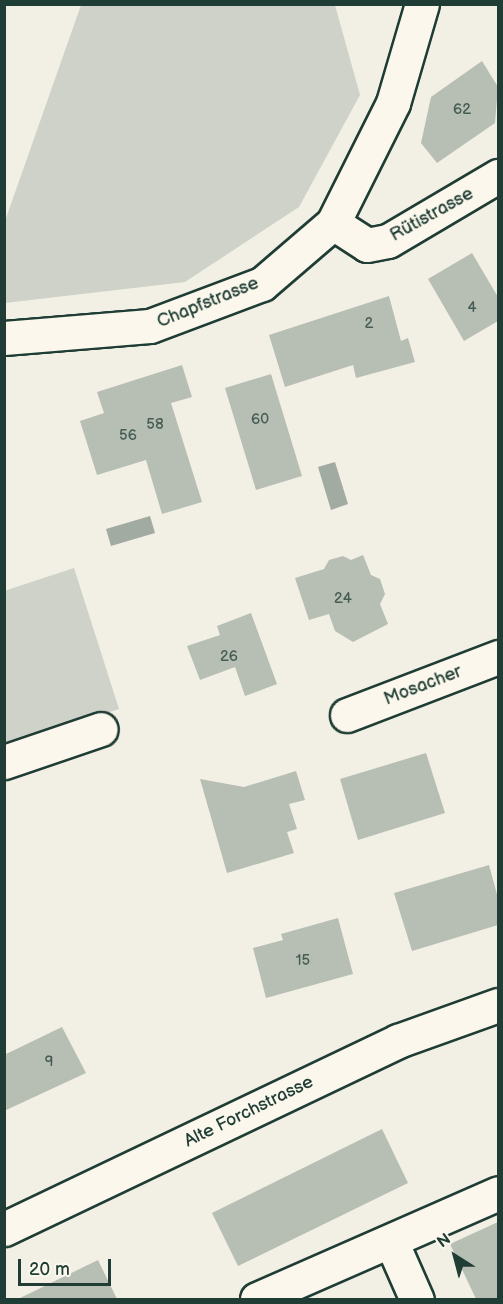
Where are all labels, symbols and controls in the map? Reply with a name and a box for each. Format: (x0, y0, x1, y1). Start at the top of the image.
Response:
house number: 62 (453, 101, 471, 119)
street label: Rütistrasse (387, 183, 477, 247)
street label: Chapfstrasse (154, 273, 262, 333)
house number: 4 (467, 299, 477, 317)
house number: 2 (365, 315, 373, 333)
house number: 60 (251, 411, 269, 429)
house number: 58 (146, 416, 164, 434)
house number: 56 (119, 427, 137, 445)
house number: 24 (334, 590, 352, 608)
house number: 26 (220, 648, 238, 666)
street label: Mosacher (381, 661, 465, 711)
house number: 15 (296, 952, 310, 970)
house number: 9 (45, 1053, 53, 1071)
street label: Alte Forchstrasse (181, 1071, 317, 1153)
north arrow (425, 1226, 485, 1286)
text: N (434, 1230, 455, 1252)
scale bar (21, 1247, 114, 1285)
text: 20 m (29, 1259, 70, 1280)

